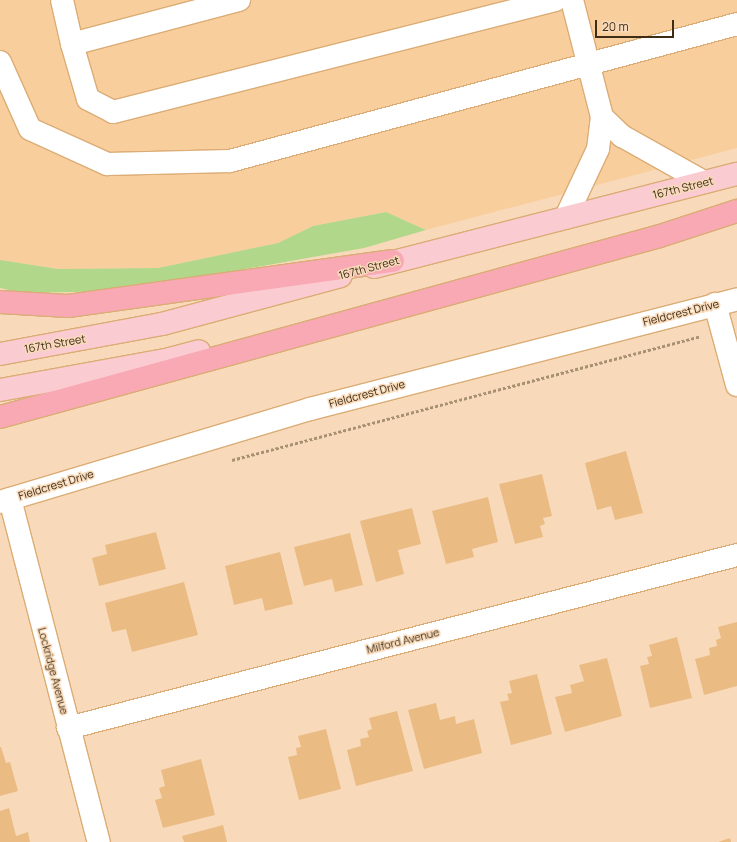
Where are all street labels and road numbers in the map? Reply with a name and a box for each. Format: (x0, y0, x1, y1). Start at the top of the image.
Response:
street label: 167th Street (651, 174, 715, 202)
street label: 167th Street (337, 254, 401, 282)
street label: Fieldcrest Drive (642, 297, 720, 329)
street label: 167th Street (23, 332, 87, 356)
street label: Fieldcrest Drive (328, 378, 406, 410)
street label: Fieldcrest Drive (17, 467, 95, 503)
street label: Lockridge Avenue (35, 626, 71, 716)
street label: Milford Avenue (365, 626, 441, 656)

